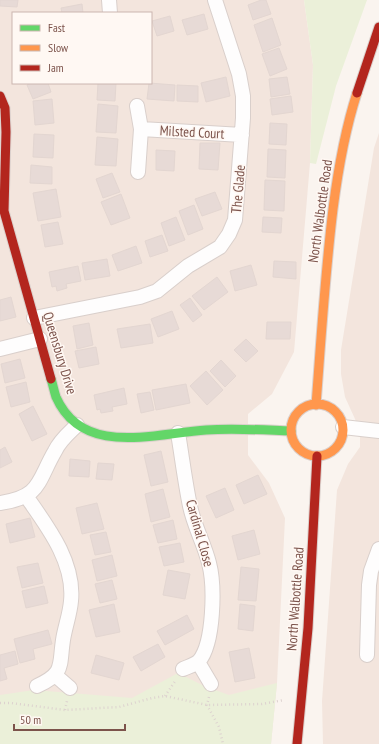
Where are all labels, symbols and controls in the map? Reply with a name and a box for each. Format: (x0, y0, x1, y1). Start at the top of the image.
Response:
legend (12, 12, 152, 84)
text: Fast (48, 20, 66, 35)
text: Slow (48, 40, 69, 55)
text: Jam (47, 60, 64, 75)
street label: Milsted Court (159, 121, 225, 143)
street label: North Walbottle Road (304, 158, 336, 264)
street label: The Glade (227, 164, 249, 214)
street label: Queensbury Drive (39, 310, 81, 397)
street label: Cardinal Close (182, 497, 218, 569)
street label: North Walbottle Road (282, 546, 308, 652)
scale bar (14, 706, 125, 732)
text: 50 m (20, 712, 41, 727)

